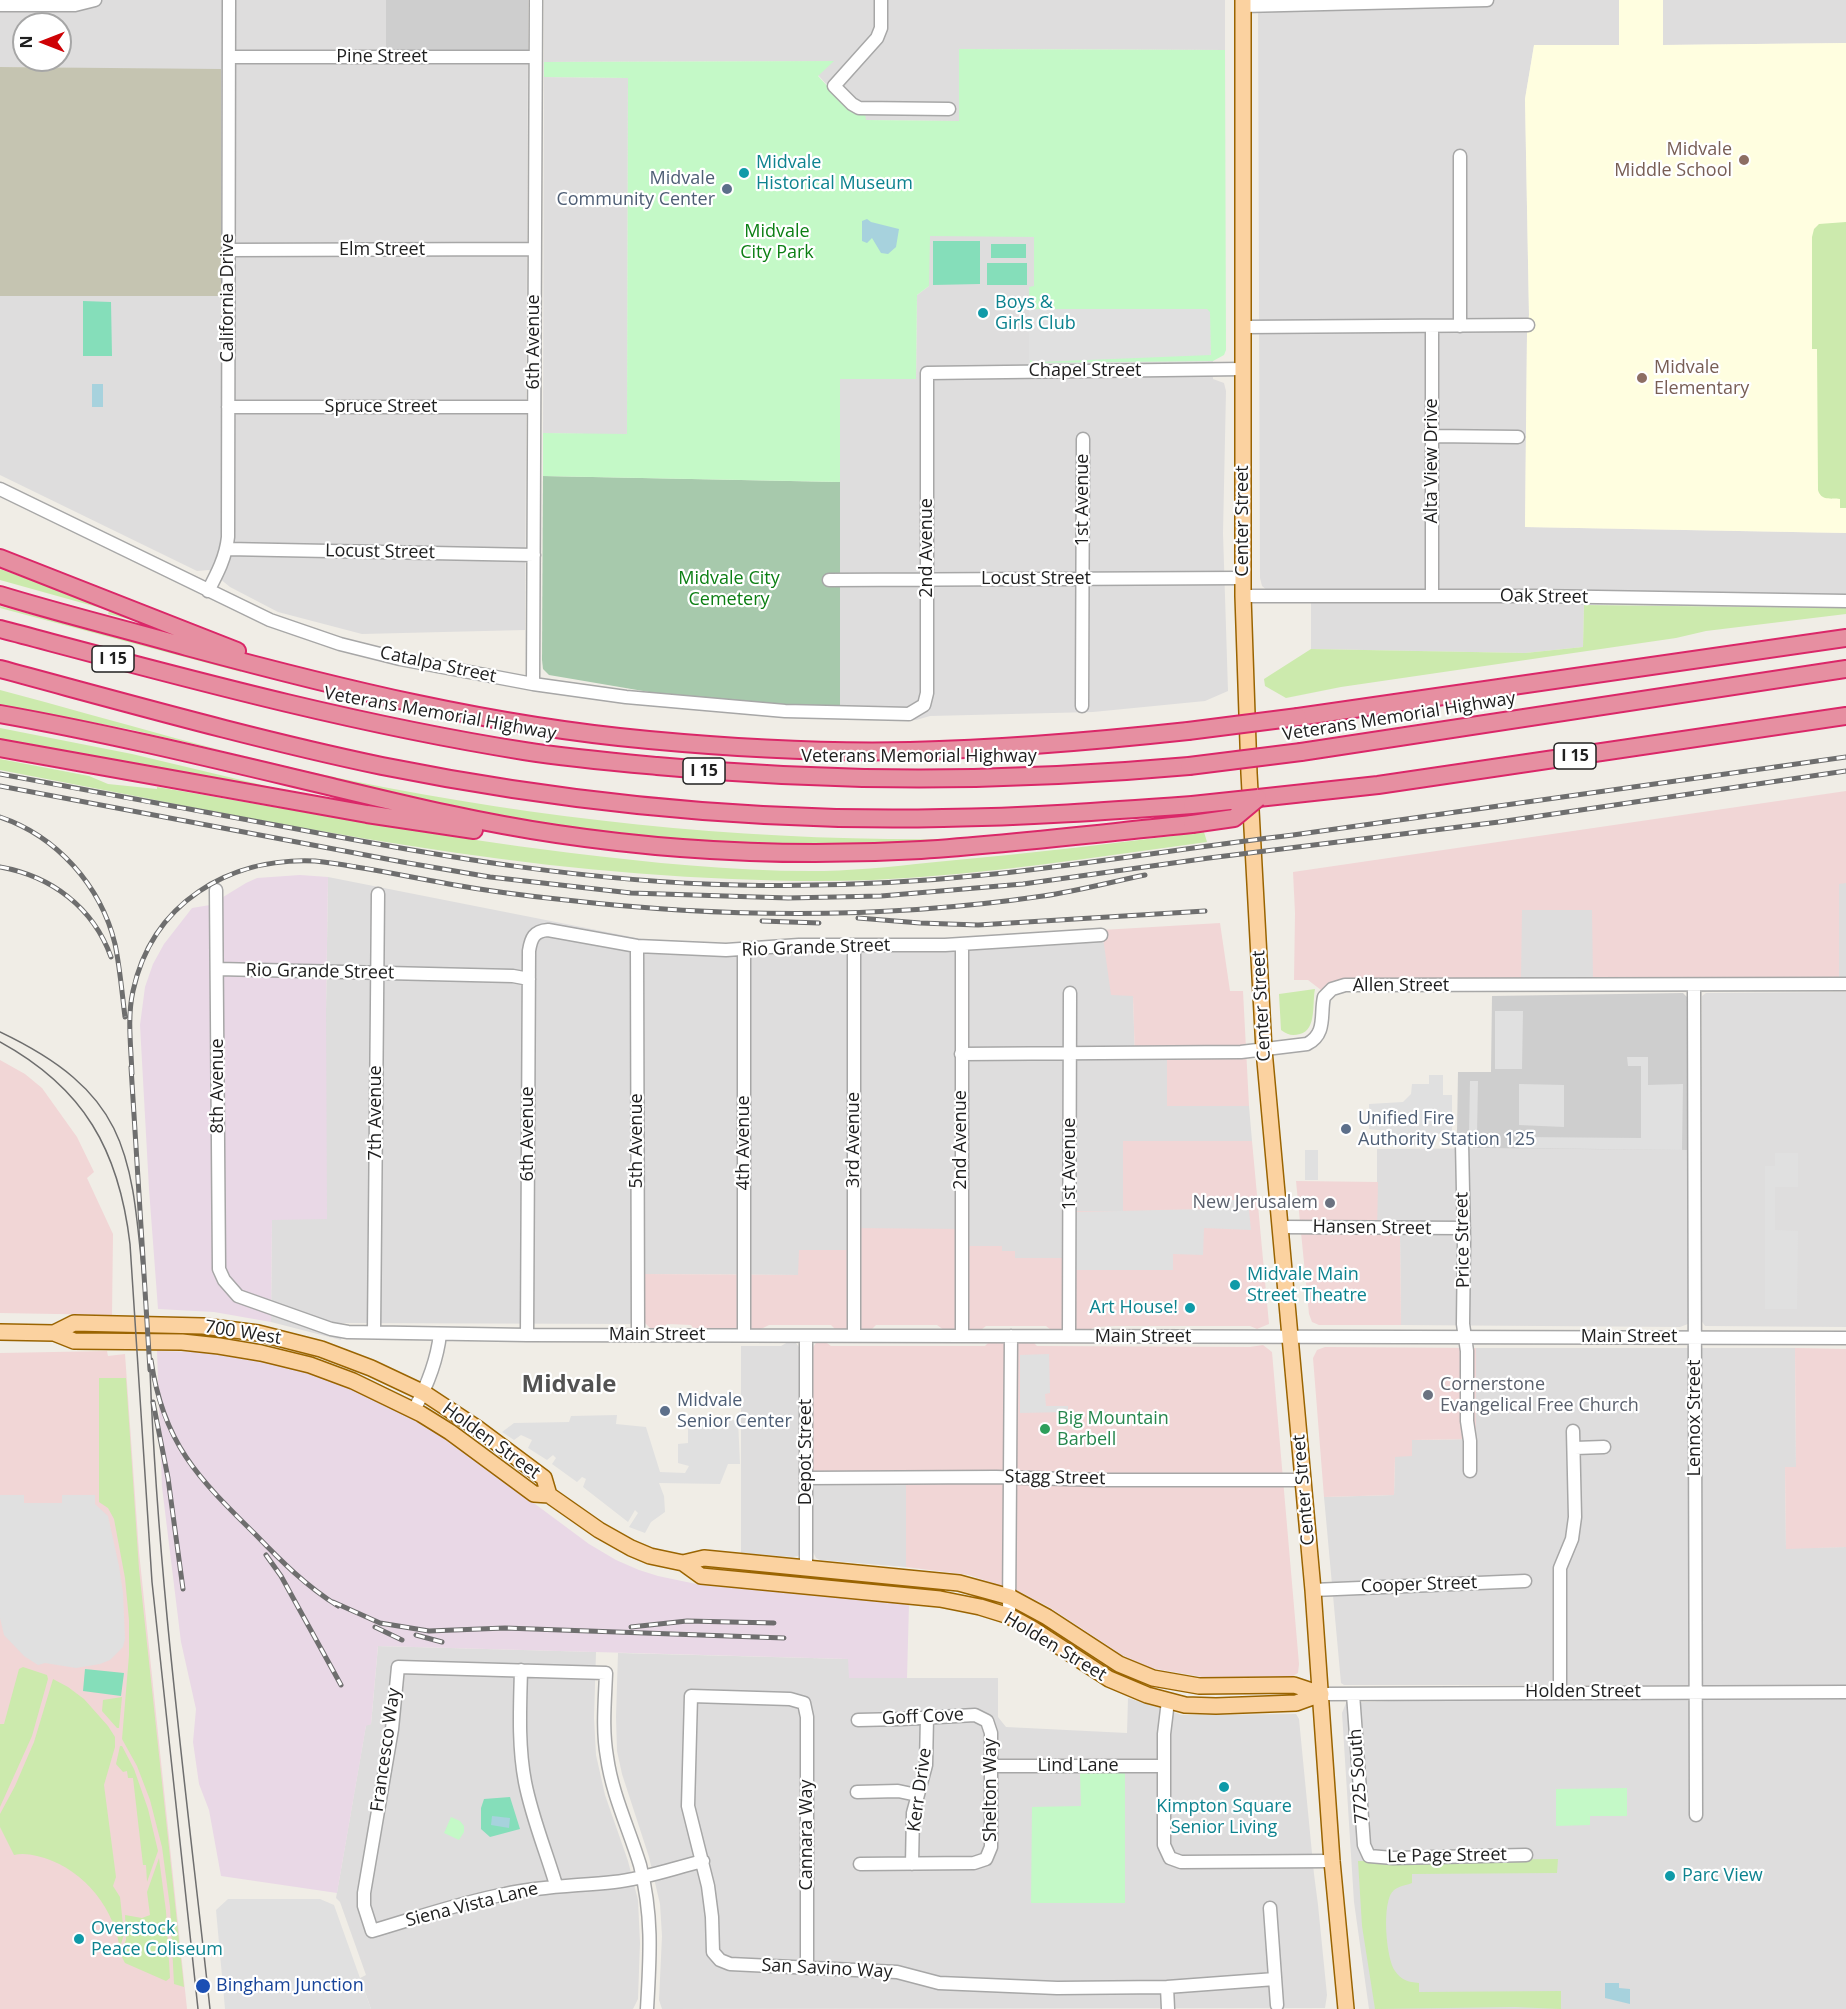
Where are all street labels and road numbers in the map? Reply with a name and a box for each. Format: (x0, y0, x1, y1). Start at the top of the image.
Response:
street label: Pine Street (336, 46, 428, 68)
street label: California Drive (217, 234, 239, 362)
street label: Elm Street (339, 239, 425, 261)
street label: 6th Avenue (523, 294, 545, 390)
street label: Chapel Street (1029, 360, 1141, 382)
street label: Spruce Street (325, 396, 437, 418)
street label: Alta View Drive (1421, 398, 1443, 524)
street label: 1st Avenue (1072, 454, 1094, 546)
street label: Center Street (1232, 465, 1254, 577)
street label: 2nd Avenue (916, 498, 938, 598)
street label: Locust Street (325, 540, 435, 564)
street label: Locust Street (981, 568, 1091, 590)
street label: Oak Street (1500, 585, 1588, 609)
street label: Catalpa Street (378, 642, 498, 688)
road number: I 15 (92, 646, 134, 672)
street label: Veterans Memorial Highway (322, 683, 558, 745)
street label: Veterans Memorial Highway (1281, 688, 1517, 746)
road number: I 15 (1554, 743, 1596, 769)
street label: Veterans Memorial Highway (801, 746, 1037, 768)
road number: I 15 (683, 758, 725, 784)
street label: Rio Grande Street (741, 935, 891, 961)
street label: Center Street (1248, 950, 1276, 1062)
street label: Rio Grande Street (245, 960, 395, 984)
street label: Allen Street (1353, 975, 1449, 997)
street label: 8th Avenue (207, 1038, 229, 1134)
street label: 7th Avenue (365, 1065, 387, 1161)
street label: 6th Avenue (517, 1086, 539, 1182)
street label: 2nd Avenue (950, 1090, 972, 1190)
street label: 3rd Avenue (843, 1092, 865, 1188)
street label: 5th Avenue (626, 1093, 648, 1189)
street label: 4th Avenue (733, 1095, 755, 1191)
street label: 1st Avenue (1059, 1118, 1081, 1210)
street label: Price Street (1451, 1192, 1475, 1288)
street label: Hansen Street (1312, 1216, 1432, 1240)
street label: 700 West (203, 1316, 283, 1350)
street label: Main Street (609, 1324, 705, 1346)
street label: Main Street (1095, 1326, 1191, 1348)
street label: Main Street (1581, 1326, 1677, 1348)
street label: Lennox Street (1684, 1360, 1706, 1476)
street label: Holden Street (438, 1398, 544, 1484)
street label: Depot Street (795, 1399, 817, 1505)
street label: Center Street (1288, 1434, 1320, 1546)
street label: Stagg Street (1004, 1466, 1106, 1490)
street label: Cooper Street (1360, 1572, 1478, 1598)
street label: Holden Street (1000, 1608, 1110, 1686)
street label: Holden Street (1525, 1681, 1641, 1703)
street label: Francesco Way (367, 1687, 405, 1813)
street label: Goff Cove (882, 1704, 964, 1730)
street label: 7725 South (1345, 1728, 1373, 1824)
street label: Shelton Way (980, 1738, 1002, 1842)
street label: Kerr Drive (903, 1747, 937, 1833)
street label: Lind Lane (1037, 1755, 1119, 1777)
street label: Cannara Way (796, 1779, 818, 1891)
street label: Le Page Street (1387, 1844, 1507, 1868)
street label: Siena Vista Lane (404, 1878, 540, 1932)
street label: San Savino Way (761, 1955, 893, 1983)

